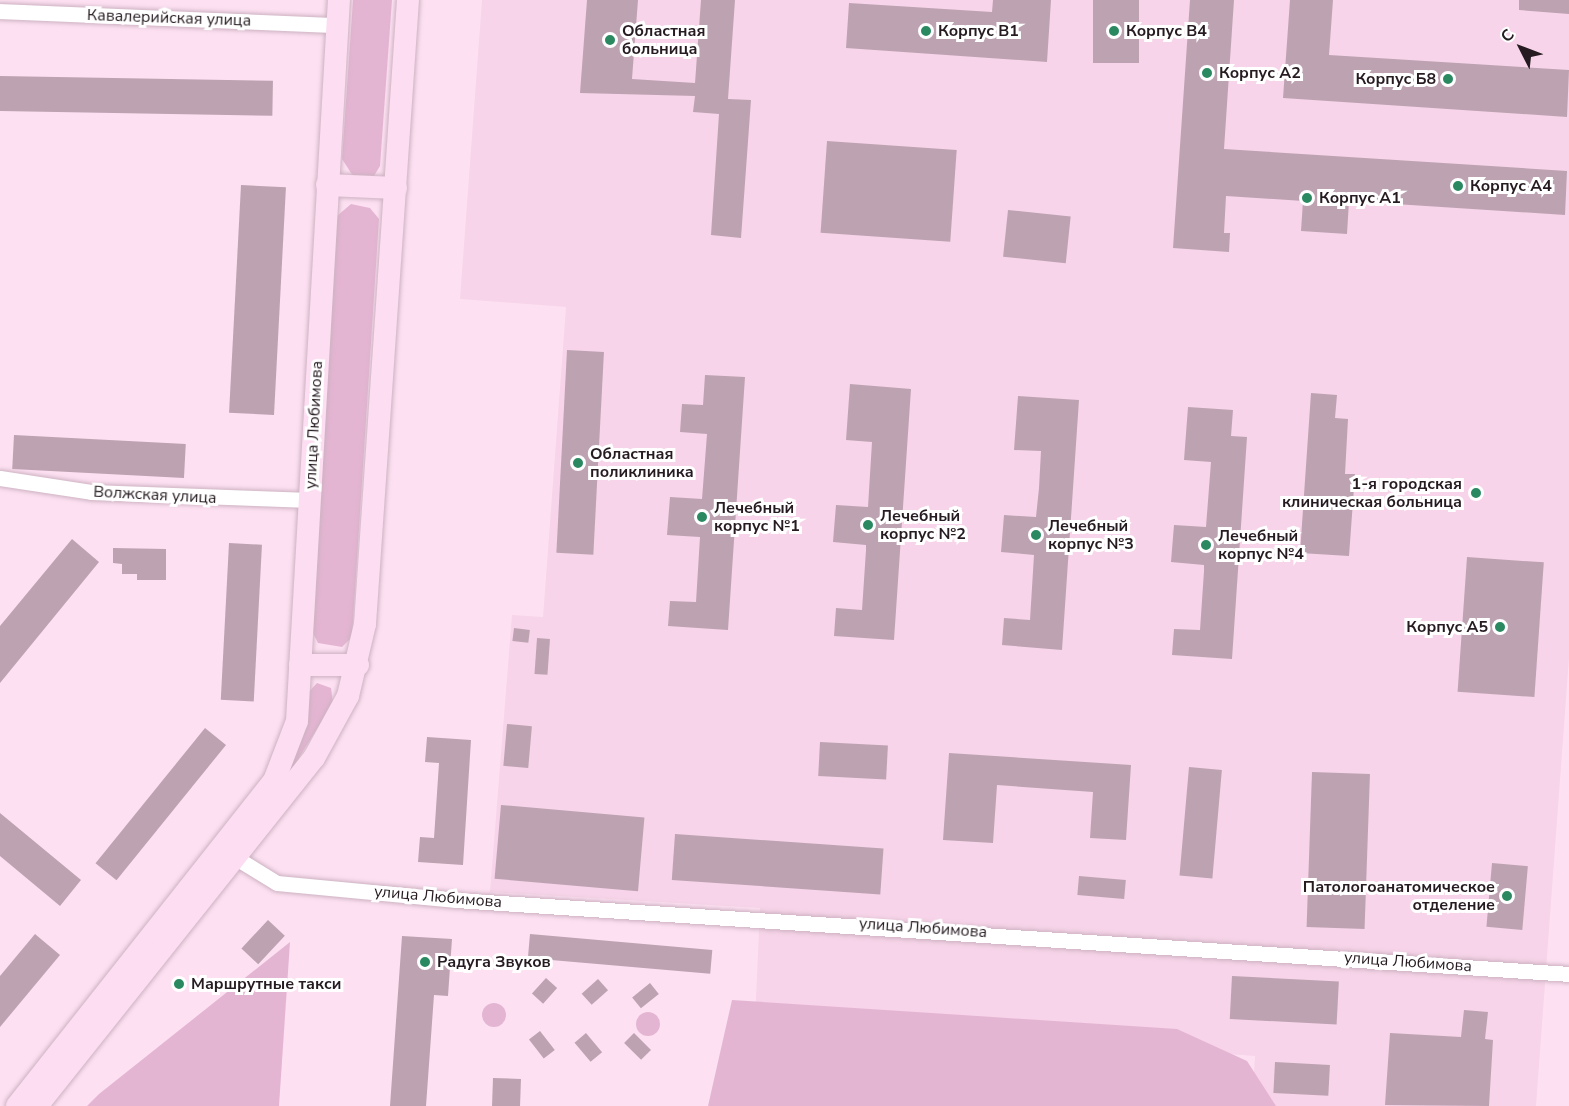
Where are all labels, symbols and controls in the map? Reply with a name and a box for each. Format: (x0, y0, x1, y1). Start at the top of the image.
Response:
street label: Кавалерийская улица (87, 6, 251, 30)
north arrow (1491, 18, 1551, 78)
place label: Областная больница (622, 21, 705, 59)
place label: Корпус В1 (938, 21, 1019, 41)
place label: Корпус В4 (1126, 21, 1207, 41)
marker: Корпус В1 (919, 24, 933, 38)
marker: Корпус В4 (1107, 24, 1121, 38)
text: С (1496, 25, 1519, 47)
marker: Областная больница (603, 33, 617, 47)
place label: Корпус А2 (1219, 63, 1301, 83)
marker: Корпус А2 (1200, 66, 1214, 80)
place label: Корпус Б8 (1355, 69, 1436, 89)
marker: Корпус Б8 (1441, 72, 1455, 86)
place label: Корпус А4 (1470, 176, 1552, 196)
marker: Корпус А4 (1451, 179, 1465, 193)
place label: Корпус А1 (1319, 188, 1401, 208)
marker: Корпус А1 (1300, 191, 1314, 205)
street label: улица Любимова (301, 360, 327, 490)
place label: Областная поликлиника (590, 444, 694, 482)
marker: Областная поликлиника (571, 456, 585, 470)
place label: 1-я городская клиническая больница (1282, 474, 1462, 512)
street label: Волжская улица (93, 482, 217, 508)
marker: 1-я городская клиническая больница (1467, 484, 1485, 502)
place label: Лечебный корпус №1 (714, 498, 800, 536)
place label: Лечебный корпус №2 (880, 506, 966, 544)
marker: Лечебный корпус №1 (695, 510, 709, 524)
place label: Лечебный корпус №3 (1048, 516, 1134, 554)
marker: Лечебный корпус №2 (861, 518, 875, 532)
place label: Лечебный корпус №4 (1218, 526, 1304, 564)
marker: Лечебный корпус №3 (1029, 528, 1043, 542)
marker: Лечебный корпус №4 (1199, 538, 1213, 552)
place label: Корпус А5 (1406, 617, 1488, 637)
marker: Корпус А5 (1493, 620, 1507, 634)
place label: Патологоанатомическое отделение (1303, 877, 1495, 915)
street label: улица Любимова (373, 882, 503, 912)
marker: Патологоанатомическое отделение (1500, 889, 1514, 903)
street label: улица Любимова (858, 914, 988, 942)
street label: улица Любимова (1343, 948, 1473, 976)
place label: Радуга Звуков (437, 952, 551, 972)
marker: Радуга Звуков (418, 955, 432, 969)
place label: Маршрутные такси (191, 974, 341, 994)
marker: Маршрутные такси (172, 977, 186, 991)

